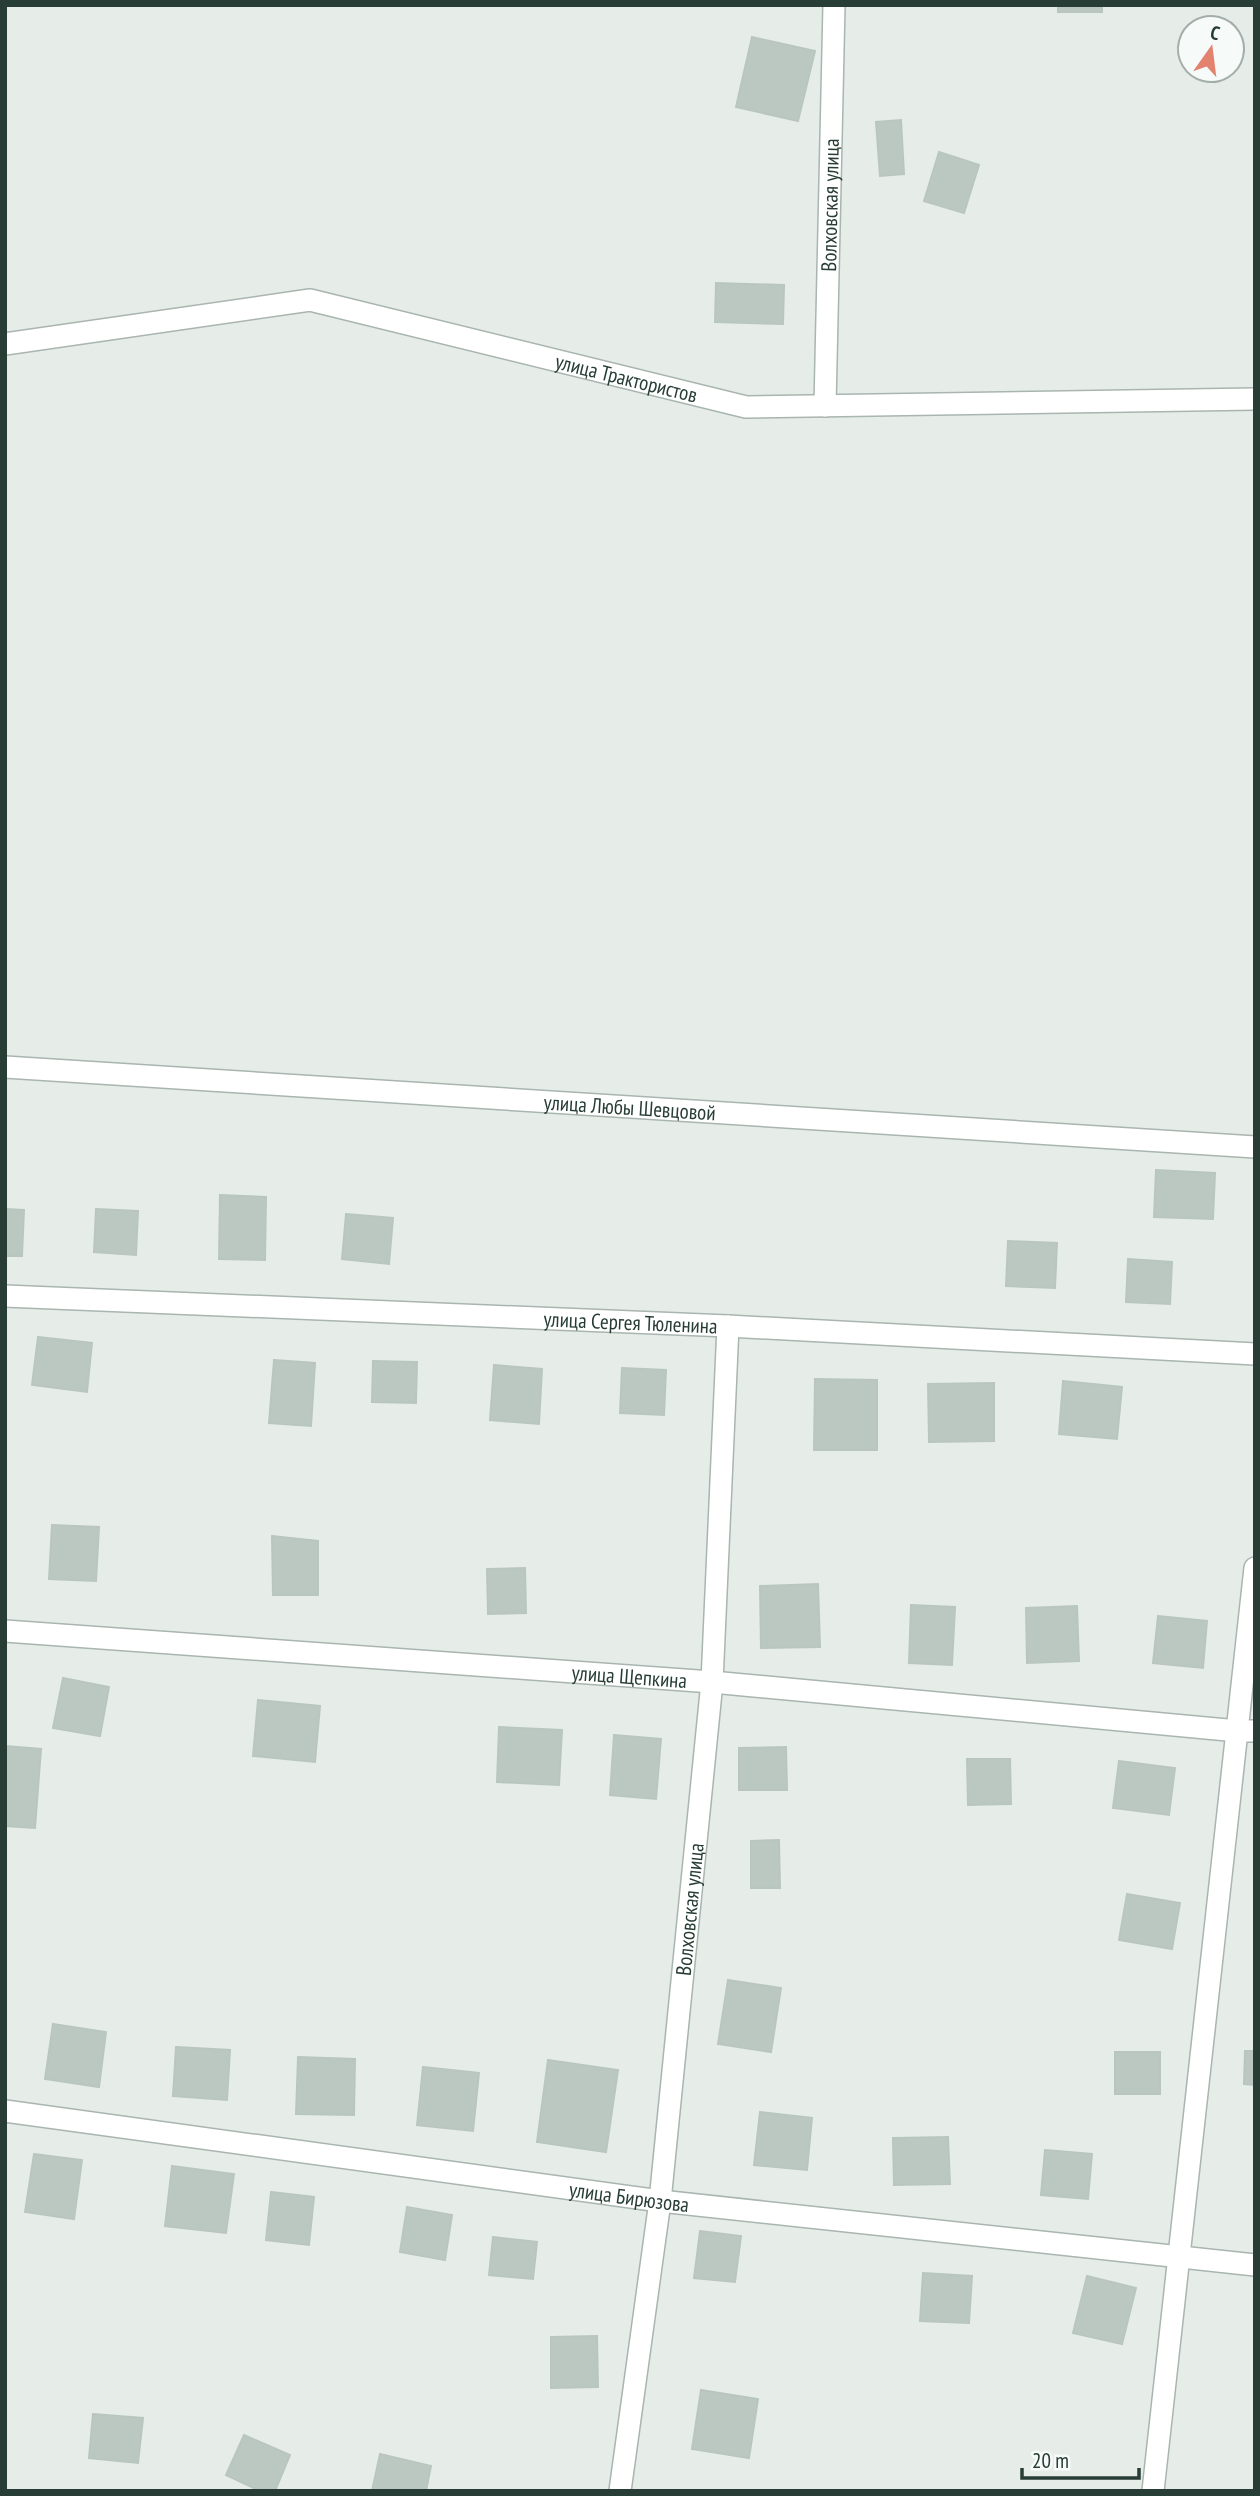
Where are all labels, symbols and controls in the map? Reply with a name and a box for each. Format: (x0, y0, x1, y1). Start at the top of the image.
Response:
north arrow (1176, 14, 1246, 84)
text: С (1208, 20, 1223, 45)
street label: Волховская улица (815, 138, 844, 272)
street label: улица Трактористов (553, 347, 700, 408)
street label: улица Любы Шевцовой (543, 1088, 716, 1126)
street label: улица Сергея Тюленина (543, 1305, 718, 1339)
street label: улица Щепкина (571, 1658, 688, 1694)
street label: Волховская улица (669, 1842, 709, 1977)
street label: улица Бирюзова (567, 2175, 691, 2218)
scale bar (1022, 2436, 1139, 2480)
text: 20 m (1032, 2447, 1069, 2474)

